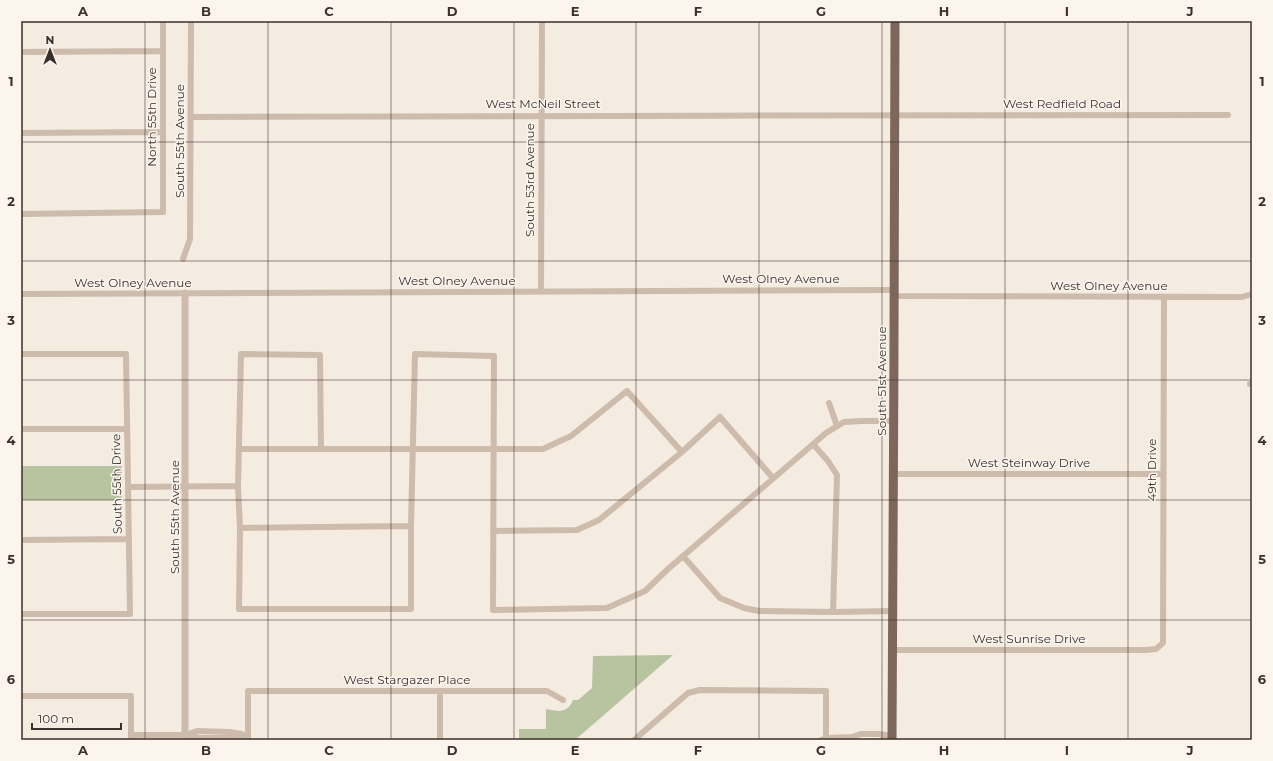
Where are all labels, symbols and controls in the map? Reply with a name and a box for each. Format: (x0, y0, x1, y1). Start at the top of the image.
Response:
text: A (77, 3, 89, 19)
text: B (201, 3, 211, 19)
text: C (324, 3, 334, 19)
text: D (447, 3, 458, 19)
text: E (571, 3, 580, 19)
text: F (694, 3, 702, 19)
text: G (816, 3, 826, 19)
text: H (939, 3, 949, 19)
text: I (1065, 3, 1069, 19)
text: J (1185, 3, 1194, 19)
north arrow (30, 30, 70, 70)
text: N (46, 33, 54, 47)
street label: North 55th Drive (144, 67, 159, 167)
text: 1 (8, 73, 14, 89)
text: 1 (1259, 73, 1265, 89)
street label: South 55th Avenue (172, 84, 187, 198)
street label: West McNeil Street (486, 96, 601, 111)
street label: West Redfield Road (1003, 96, 1121, 111)
street label: South 53rd Avenue (522, 123, 537, 237)
text: 2 (7, 193, 15, 209)
text: 2 (1258, 193, 1266, 209)
street label: West Olney Avenue (722, 271, 840, 286)
street label: West Olney Avenue (398, 273, 516, 288)
street label: West Olney Avenue (74, 275, 192, 290)
street label: West Olney Avenue (1050, 278, 1168, 293)
text: 3 (6, 312, 15, 328)
text: 3 (1257, 312, 1266, 328)
street label: South 51st Avenue (874, 326, 889, 436)
text: 4 (7, 432, 16, 448)
text: 4 (1258, 432, 1267, 448)
street label: South 55th Drive (108, 434, 125, 534)
street label: 49th Drive (1144, 439, 1159, 501)
street label: West Steinway Drive (968, 455, 1090, 470)
street label: South 55th Avenue (167, 460, 182, 574)
text: 5 (7, 551, 15, 567)
text: 5 (1258, 551, 1266, 567)
street label: West Sunrise Drive (973, 631, 1085, 646)
text: 6 (7, 671, 16, 687)
text: 6 (1258, 671, 1267, 687)
street label: West Stargazer Place (344, 672, 470, 687)
scale bar (32, 705, 121, 731)
text: 100 m (38, 711, 74, 726)
text: A (77, 742, 89, 758)
text: B (201, 742, 211, 758)
text: C (324, 742, 334, 758)
text: D (447, 742, 458, 758)
text: E (571, 742, 580, 758)
text: F (694, 742, 702, 758)
text: G (816, 742, 826, 758)
text: H (939, 742, 949, 758)
text: I (1065, 742, 1069, 758)
text: J (1185, 742, 1194, 758)

